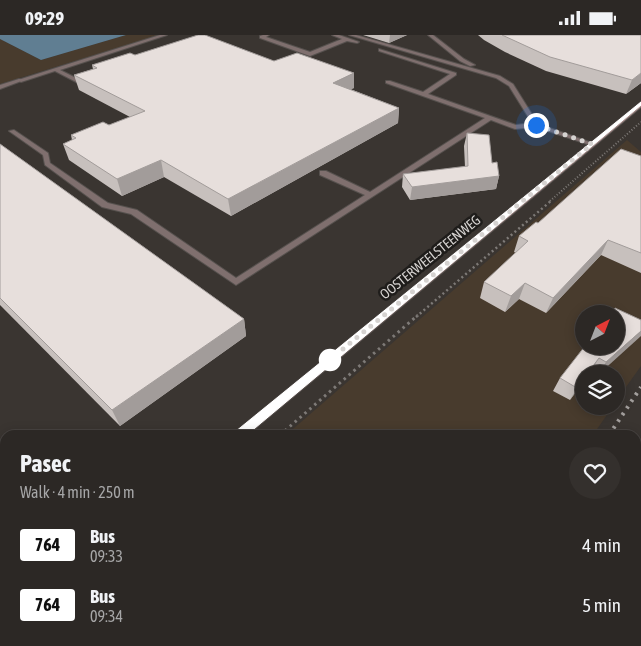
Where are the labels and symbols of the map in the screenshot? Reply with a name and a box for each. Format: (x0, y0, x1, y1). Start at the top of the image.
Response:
your location (524, 113, 549, 138)
street label: OOSTERWEELSTEENWEG (377, 212, 483, 302)
north arrow (575, 305, 625, 355)
unlabelled marker (319, 349, 341, 371)

